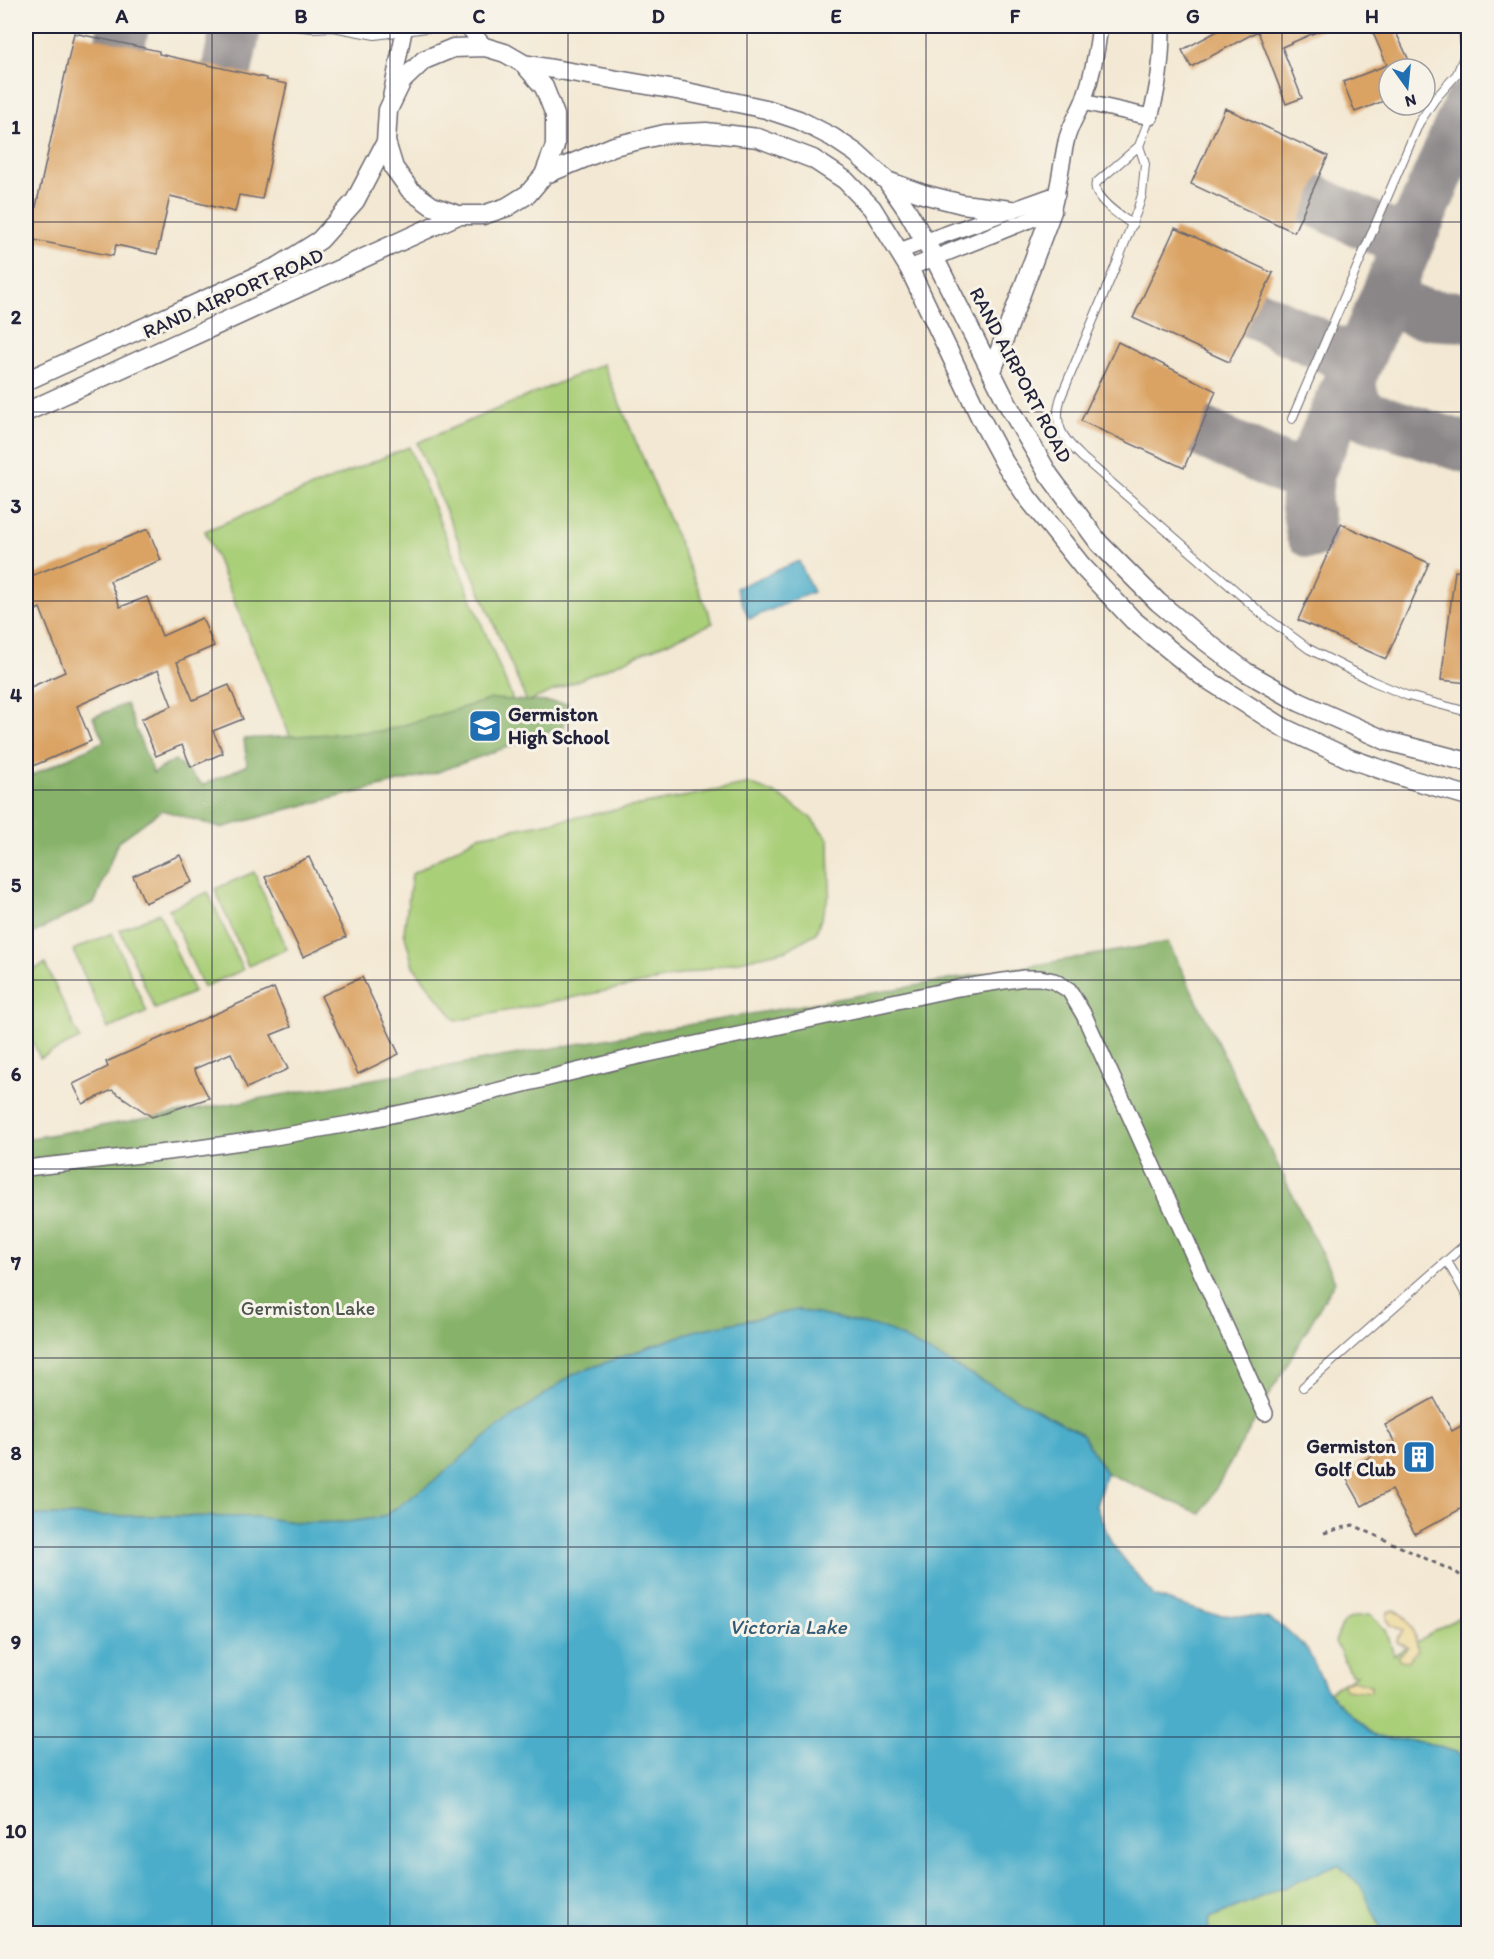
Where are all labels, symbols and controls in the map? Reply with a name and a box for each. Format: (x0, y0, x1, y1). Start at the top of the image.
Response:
text: A (115, 4, 129, 28)
text: B (295, 4, 308, 28)
text: C (473, 4, 486, 28)
text: D (651, 4, 665, 28)
text: E (830, 4, 842, 28)
text: F (1010, 4, 1021, 28)
text: G (1186, 4, 1200, 28)
text: H (1365, 4, 1379, 28)
north arrow (1377, 57, 1437, 117)
text: N (1403, 90, 1418, 112)
text: 1 (11, 115, 21, 139)
street label: RAND AIRPORT ROAD (139, 242, 327, 344)
street label: RAND AIRPORT ROAD (965, 283, 1077, 467)
text: 2 (11, 305, 22, 329)
text: 3 (11, 494, 22, 518)
text: 4 (10, 683, 22, 707)
place label: Germiston High School (508, 702, 610, 750)
school or university icon: Germiston High School (467, 708, 503, 744)
text: 5 (11, 873, 22, 897)
text: 6 (11, 1062, 22, 1086)
text: 7 (10, 1251, 21, 1275)
park label: Germiston Lake (241, 1296, 375, 1320)
place label: Germiston Golf Club (1306, 1434, 1396, 1481)
building icon: Germiston Golf Club (1401, 1439, 1437, 1475)
text: 8 (11, 1441, 22, 1465)
water label: Victoria Lake (729, 1614, 848, 1639)
text: 9 (11, 1630, 21, 1654)
text: 10 (5, 1819, 27, 1843)

